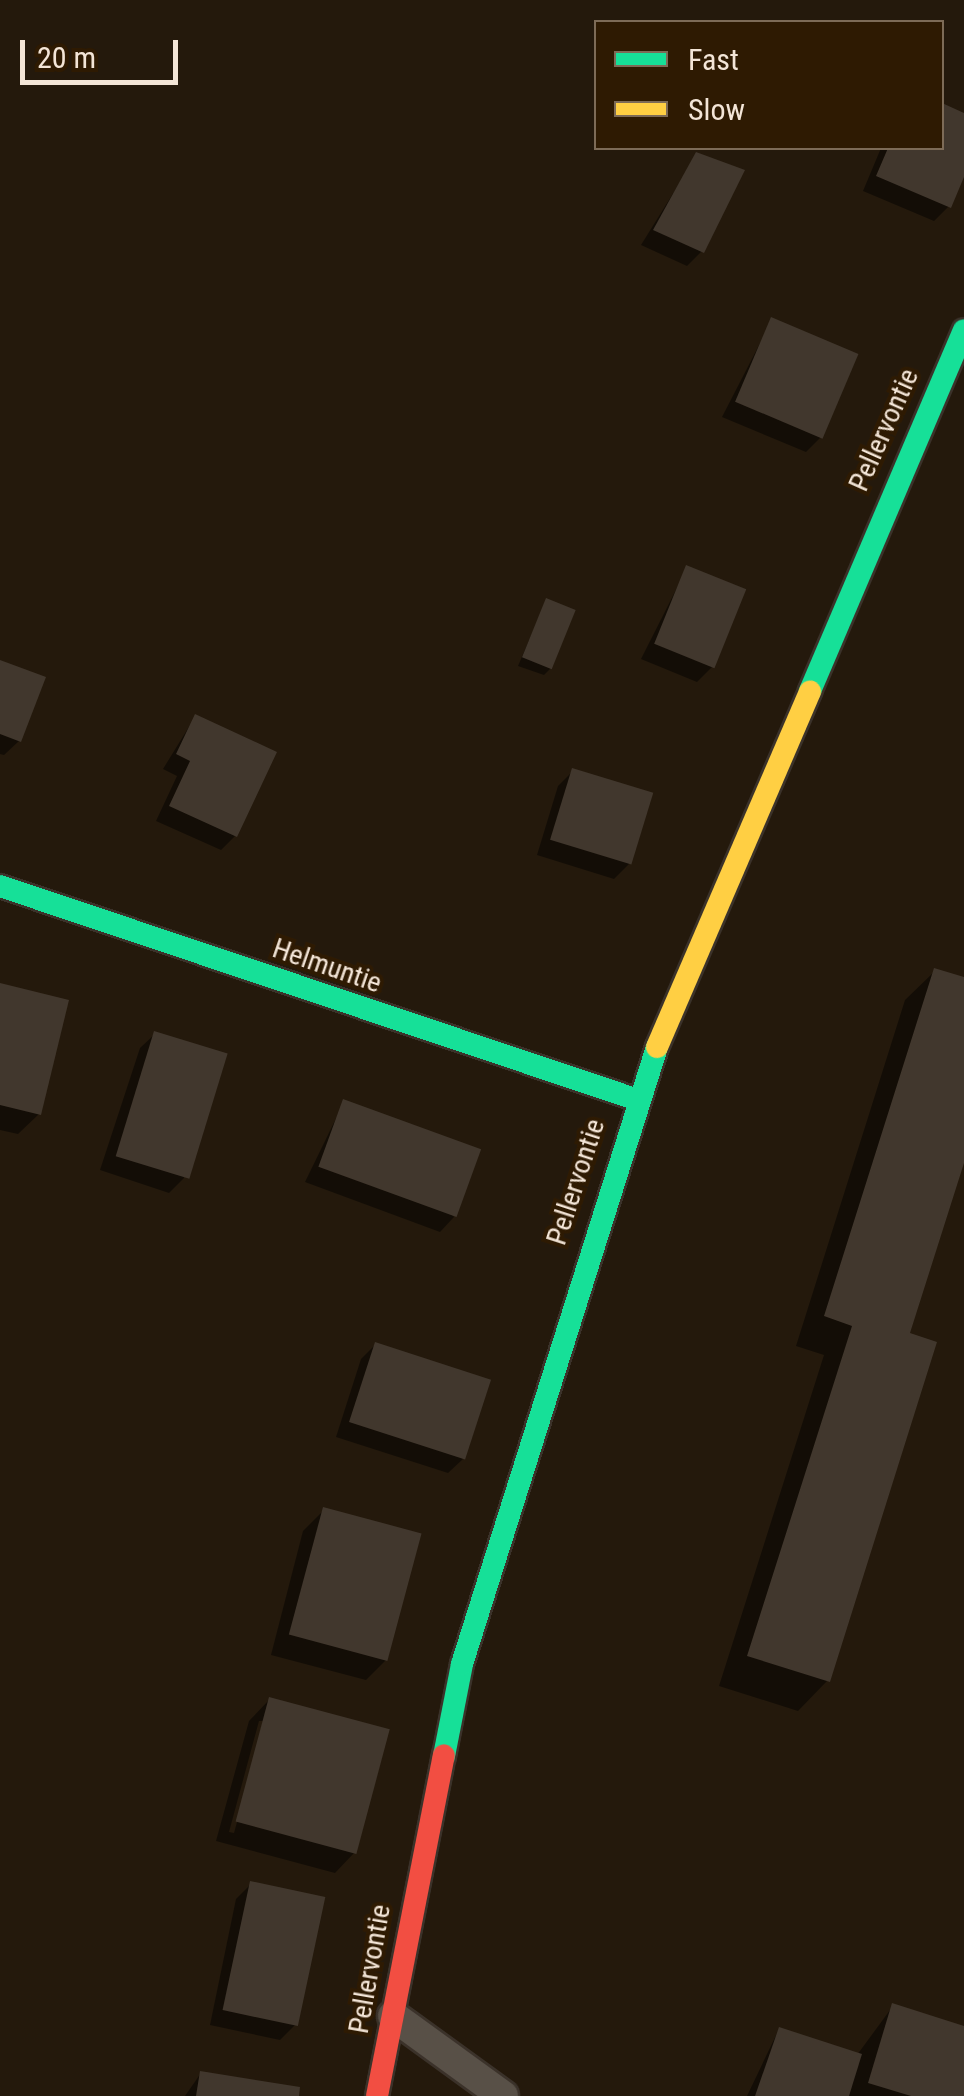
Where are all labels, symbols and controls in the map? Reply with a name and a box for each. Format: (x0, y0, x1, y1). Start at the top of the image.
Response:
scale bar (25, 20, 182, 82)
legend (594, 20, 944, 150)
text: 20 m (37, 40, 96, 75)
text: Fast (688, 42, 739, 77)
text: Slow (688, 92, 745, 127)
street label: Pellervontie (842, 364, 926, 496)
street label: Helmuntie (268, 932, 386, 1000)
street label: Pellervontie (540, 1115, 612, 1249)
street label: Pellervontie (342, 1902, 398, 2036)

